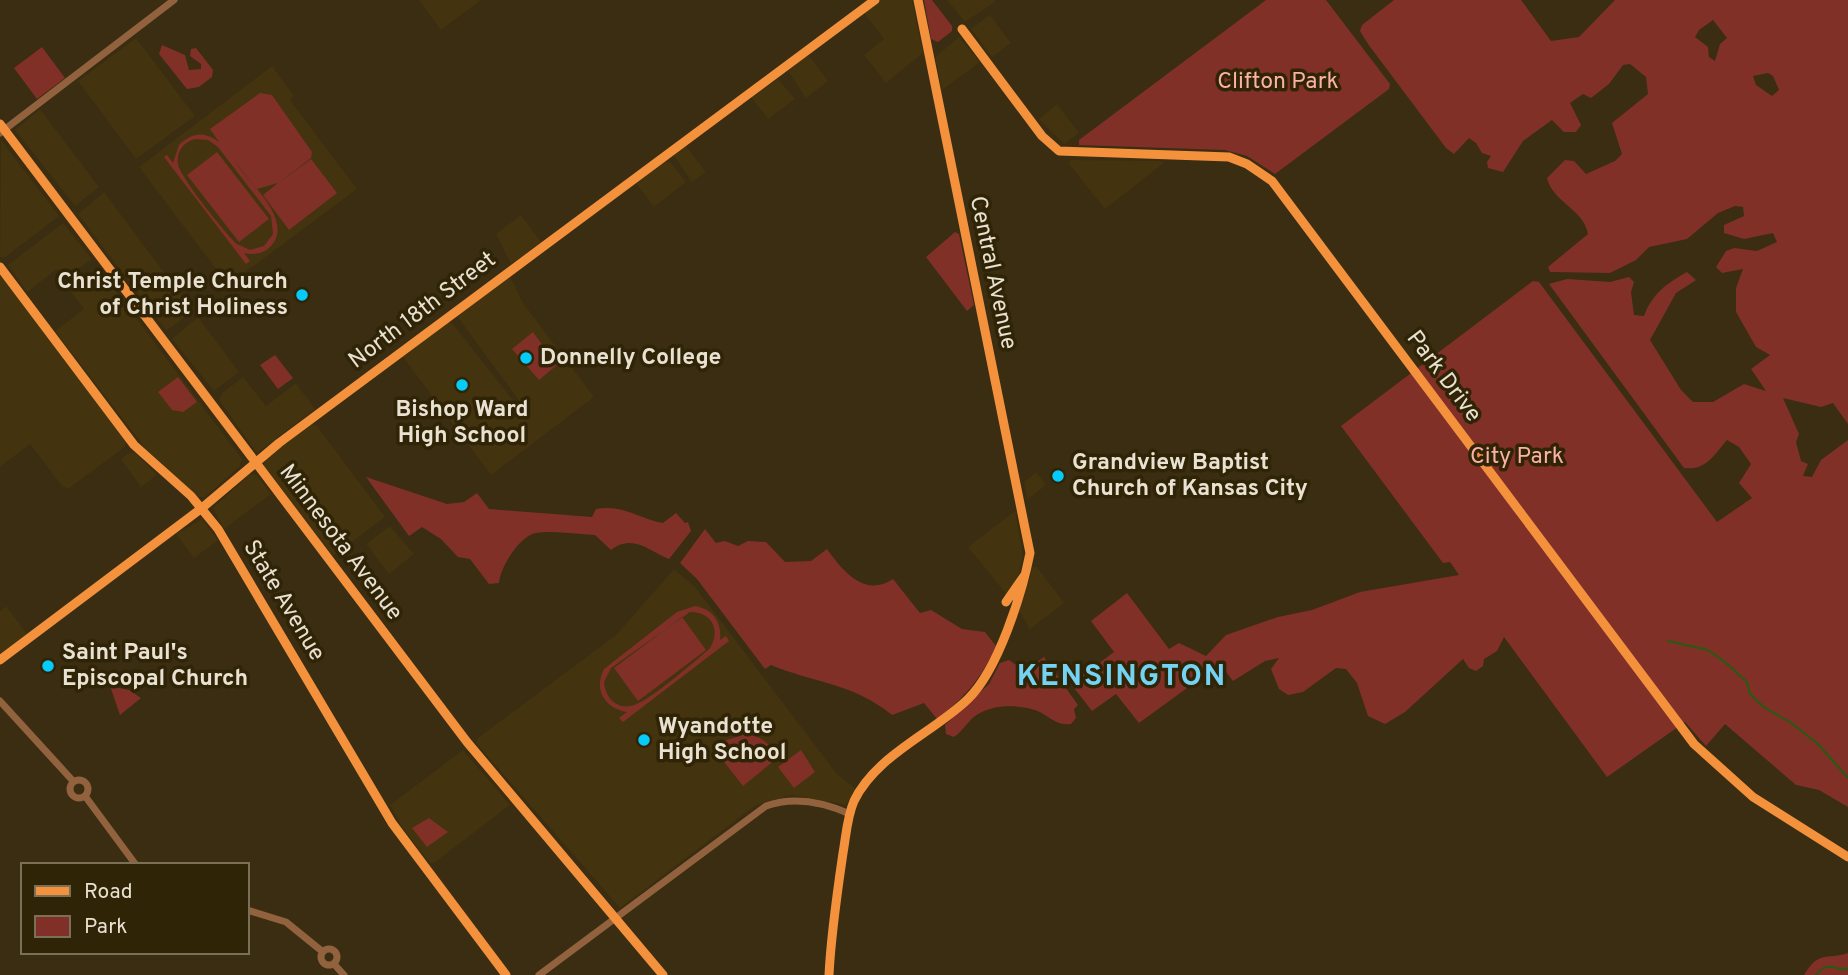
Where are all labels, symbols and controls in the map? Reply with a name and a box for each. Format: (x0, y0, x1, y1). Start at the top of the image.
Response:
park label: Clifton Park (1217, 68, 1339, 97)
street label: Central Avenue (962, 194, 1022, 352)
street label: North 18th Street (344, 246, 502, 376)
place label: Christ Temple Church of Christ Holiness (57, 268, 288, 323)
marker: Christ Temple Church of Christ Holiness (294, 287, 310, 303)
street label: Park Drive (1399, 325, 1487, 429)
place label: Donnelly College (540, 344, 721, 373)
marker: Donnelly College (518, 350, 534, 366)
marker: Bishop Ward High School (454, 377, 470, 393)
place label: Bishop Ward High School (395, 396, 529, 451)
park label: City Park (1470, 443, 1564, 472)
place label: Grandview Baptist Church of Kansas City (1072, 449, 1308, 504)
street label: Minnesota Avenue (272, 459, 408, 627)
marker: Grandview Baptist Church of Kansas City (1050, 468, 1066, 484)
street label: State Avenue (236, 535, 330, 667)
place label: Saint Paul's Episcopal Church (62, 639, 248, 694)
marker: Saint Paul's Episcopal Church (40, 658, 56, 674)
district label: KENSINGTON (1017, 659, 1227, 696)
place label: Wyandotte High School (658, 713, 787, 768)
marker: Wyandotte High School (636, 732, 652, 748)
legend (21, 863, 248, 954)
text: Road (84, 879, 133, 906)
text: Park (84, 914, 127, 941)

